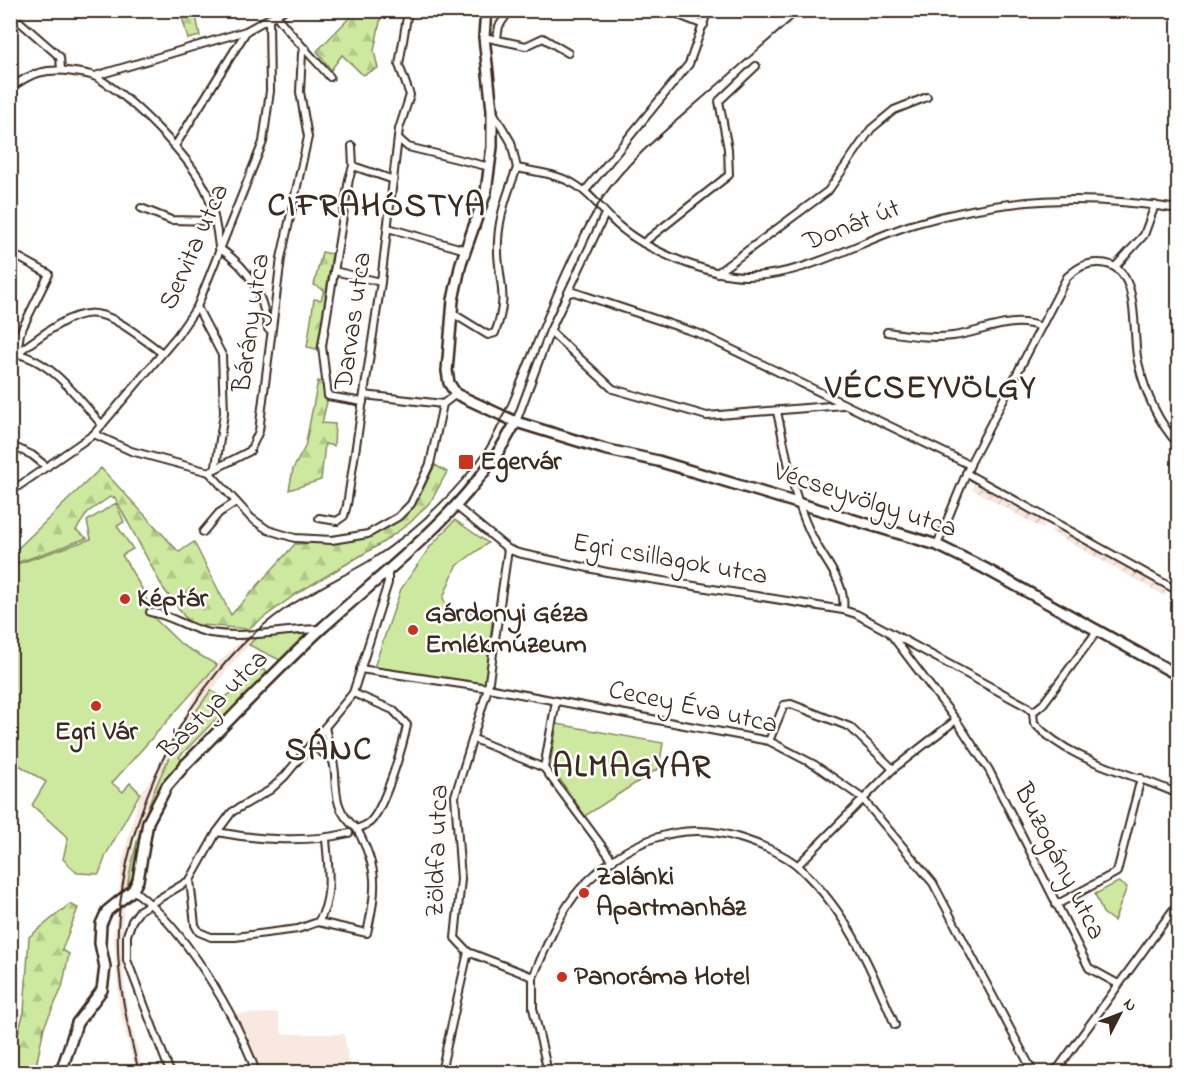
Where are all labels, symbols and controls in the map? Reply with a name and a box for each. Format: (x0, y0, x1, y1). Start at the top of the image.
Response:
street label: Servita utca (150, 178, 240, 316)
district label: CIFRAHÓSTYA (268, 183, 486, 231)
street label: Donát út (797, 190, 906, 263)
street label: Darvas utca (325, 249, 383, 394)
street label: Bárány utca (223, 251, 281, 396)
district label: VÉCSEYVÖLGY (824, 365, 1037, 413)
place label: Egervár (480, 443, 562, 483)
marker: Egervár (457, 453, 475, 471)
street label: Vécseyvölgy utca (767, 453, 962, 549)
street label: Egri csillagok utca (569, 524, 771, 596)
place label: Képtár (137, 580, 209, 619)
marker: Képtár (118, 592, 132, 606)
place label: Gárdonyi Géza Emlékmúzeum (425, 595, 588, 665)
marker: Gárdonyi Géza Emlékmúzeum (406, 623, 420, 637)
street label: Bástya utca (149, 641, 278, 770)
street label: Cecey Éva utca (605, 671, 781, 745)
marker: Egri Vár (89, 699, 103, 713)
place label: Egri Vár (54, 713, 138, 753)
district label: SÁNC (285, 727, 373, 775)
district label: ALMAGYAR (552, 744, 712, 792)
street label: Buzogány utca (1002, 776, 1115, 947)
street label: Zöldfa utca (416, 784, 460, 918)
place label: Zalánki Apartmanház (596, 858, 747, 928)
marker: Zalánki Apartmanház (577, 886, 591, 900)
place label: Panoráma Hotel (574, 958, 750, 997)
marker: Panoráma Hotel (555, 970, 569, 984)
north arrow (1090, 984, 1150, 1044)
text: N (1117, 993, 1142, 1017)

